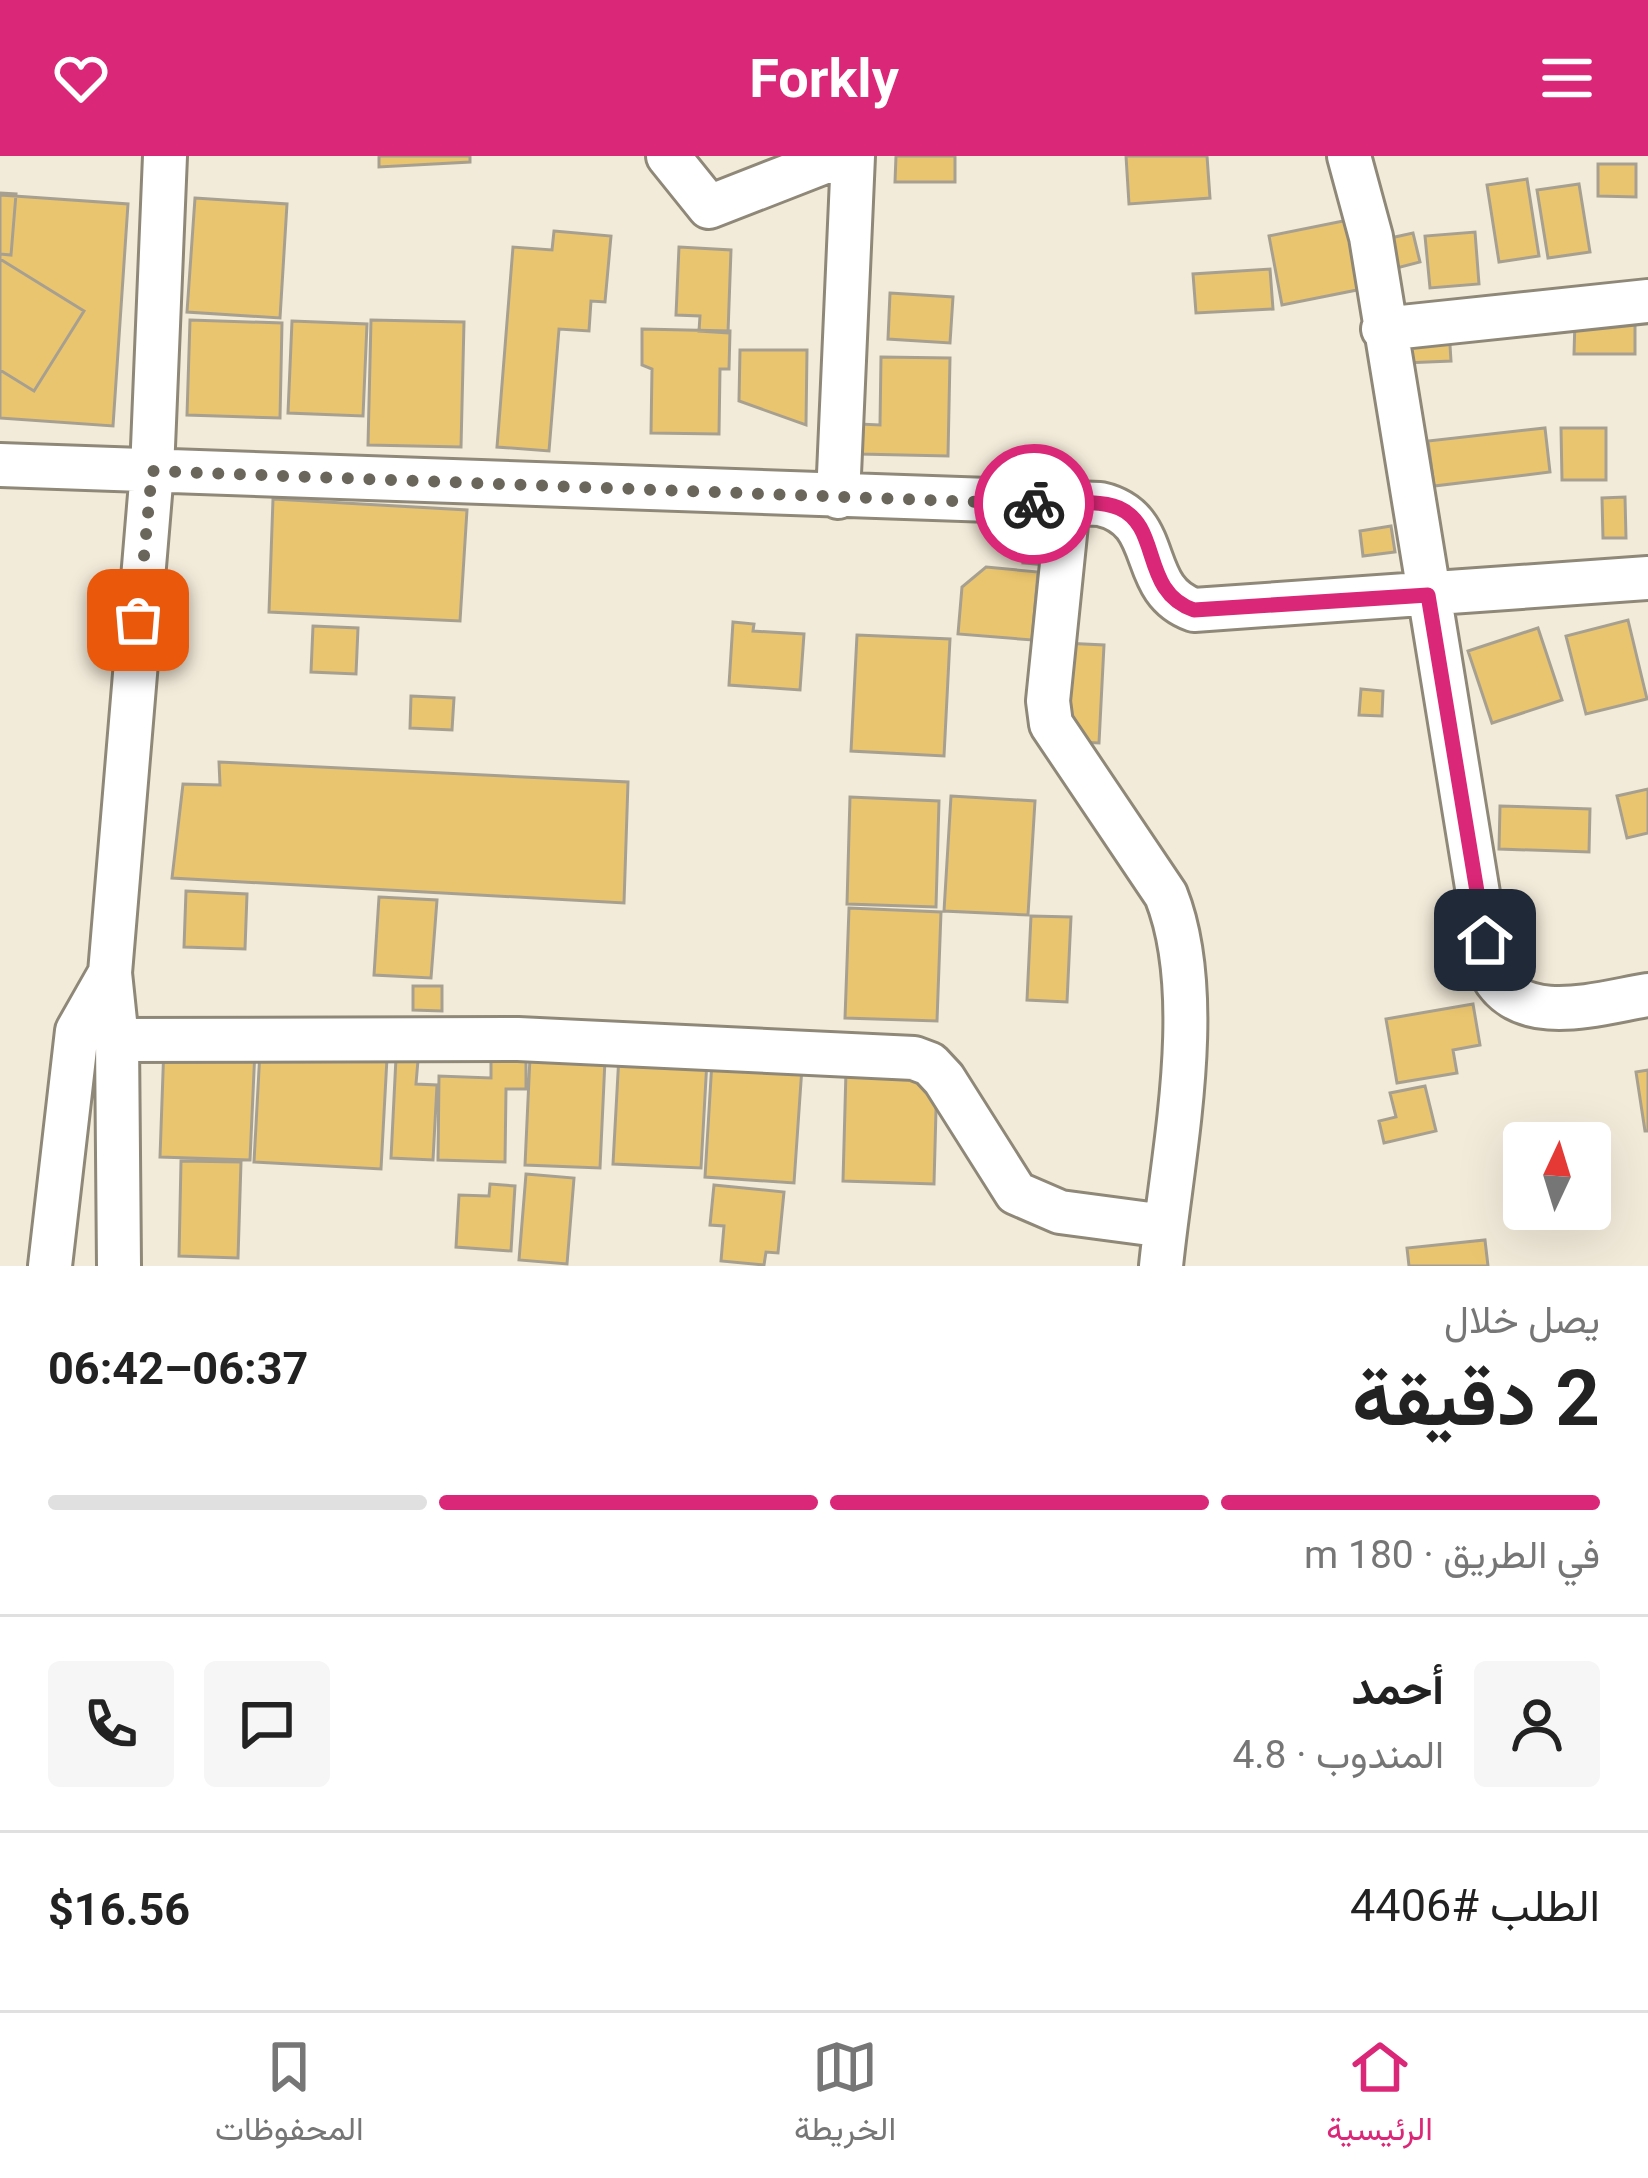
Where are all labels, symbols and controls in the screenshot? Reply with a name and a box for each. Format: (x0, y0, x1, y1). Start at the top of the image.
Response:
icon: heart (48, 45, 114, 111)
icon: menu (1534, 45, 1600, 111)
text: Forkly (749, 47, 899, 110)
courier (974, 444, 1094, 564)
icon: bike (1001, 471, 1067, 537)
pin (87, 569, 189, 671)
icon: bag (105, 587, 171, 653)
pin (1434, 889, 1536, 991)
icon: home (1452, 907, 1518, 973)
north arrow (1503, 1122, 1611, 1230)
map controls (1503, 1122, 1611, 1230)
text: يصل خلال (1444, 1297, 1600, 1343)
text: 06:37–06:42 (48, 1342, 308, 1395)
text: 2 دقيقة (1352, 1353, 1600, 1444)
text: في الطريق · 180 m (1304, 1532, 1600, 1578)
button: phone (48, 1661, 174, 1787)
button: chat (204, 1661, 330, 1787)
button: person (1474, 1661, 1600, 1787)
text: أحمد (1352, 1662, 1444, 1715)
text: المندوب · 4.8 (1232, 1732, 1444, 1778)
text: الطلب #4406 (1350, 1879, 1600, 1932)
text: $16.56 (48, 1883, 190, 1936)
tab: المحفوظات (215, 2034, 364, 2158)
tab: الخريطة (794, 2034, 896, 2158)
tab: الرئيسية (1326, 2034, 1433, 2158)

